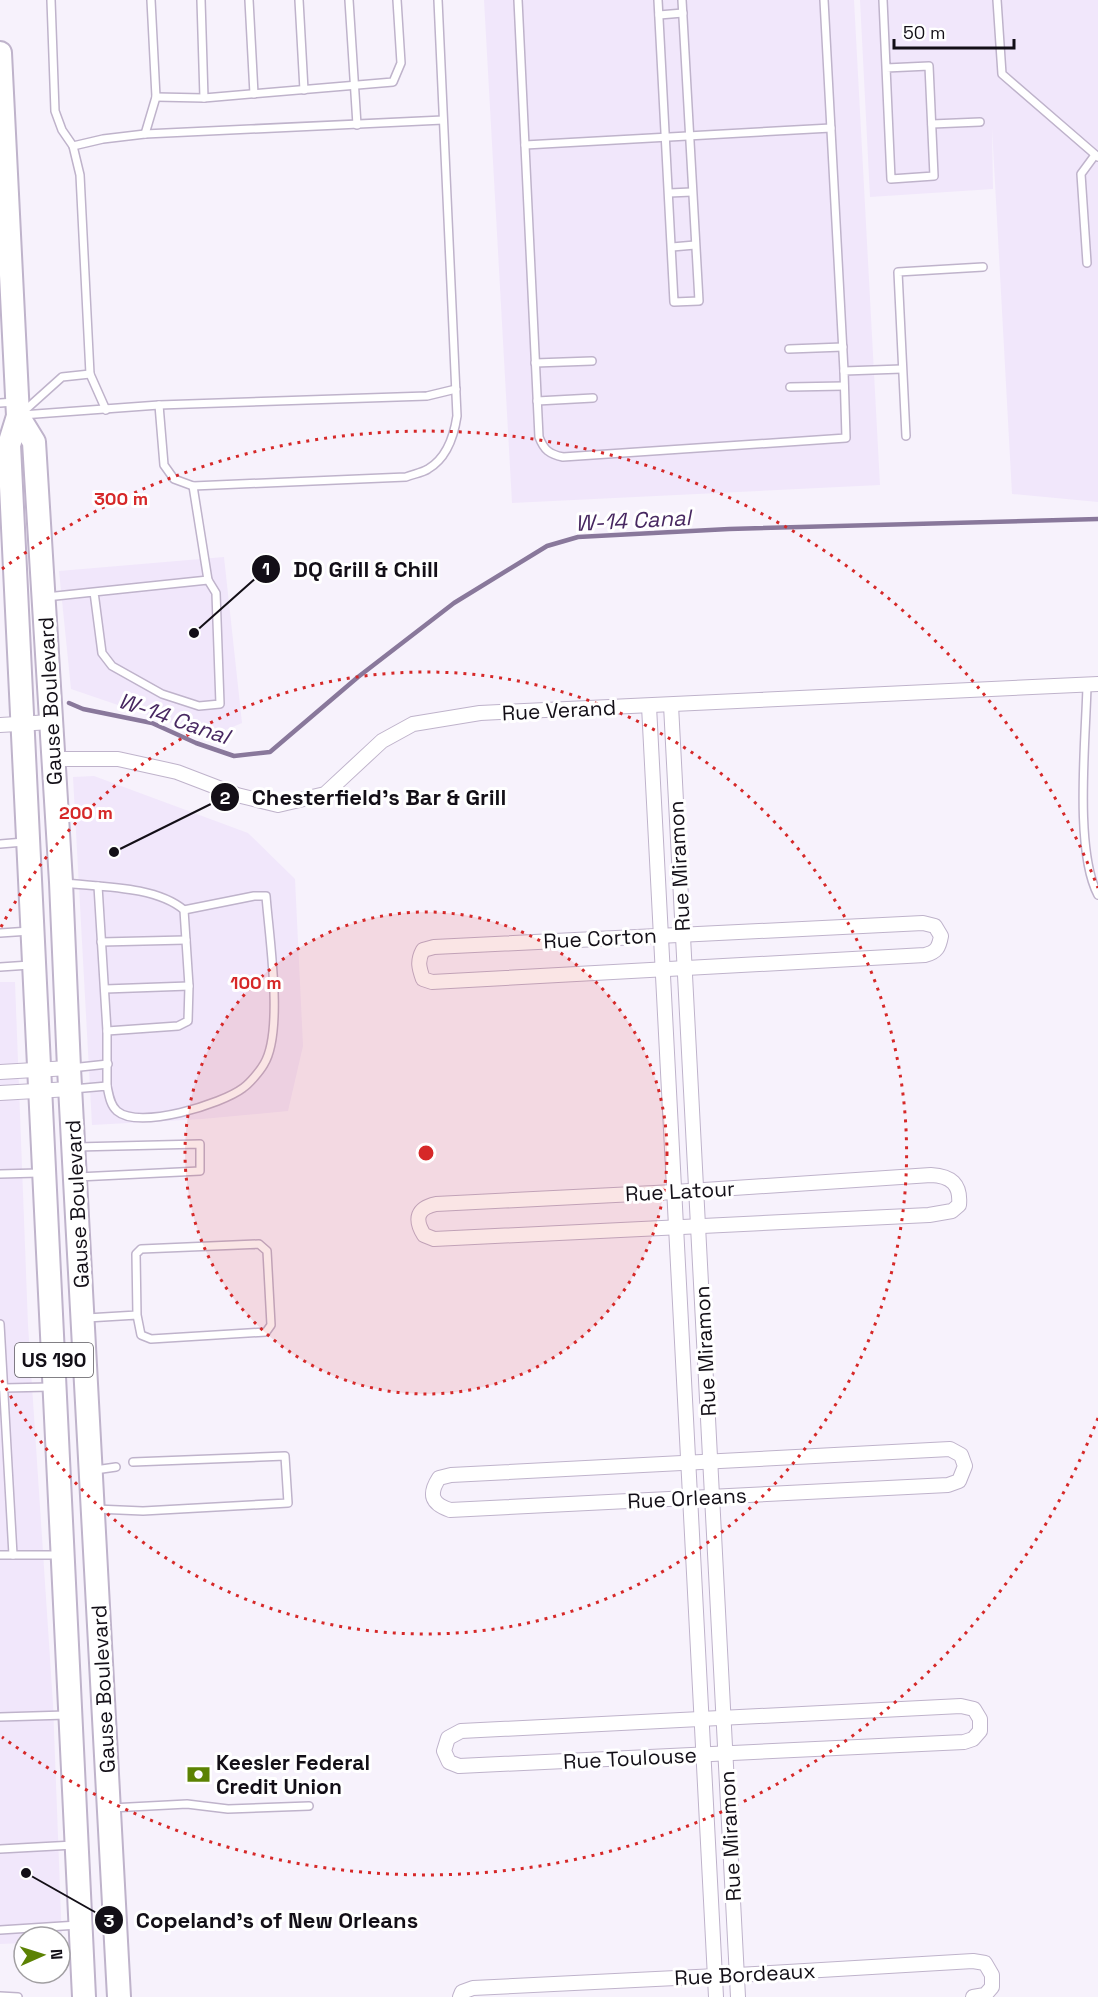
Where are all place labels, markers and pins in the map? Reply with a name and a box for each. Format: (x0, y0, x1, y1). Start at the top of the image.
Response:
callout: DQ Grill & Chill (251, 549, 451, 589)
callout: Chesterfield's Bar & Grill (210, 777, 518, 817)
centre of rings (416, 1143, 436, 1163)
place label: Keesler Federal Credit Union (216, 1749, 370, 1800)
bank icon: Keesler Federal Credit Union (185, 1761, 211, 1787)
callout: Copeland's of New Orleans (94, 1900, 430, 1940)

